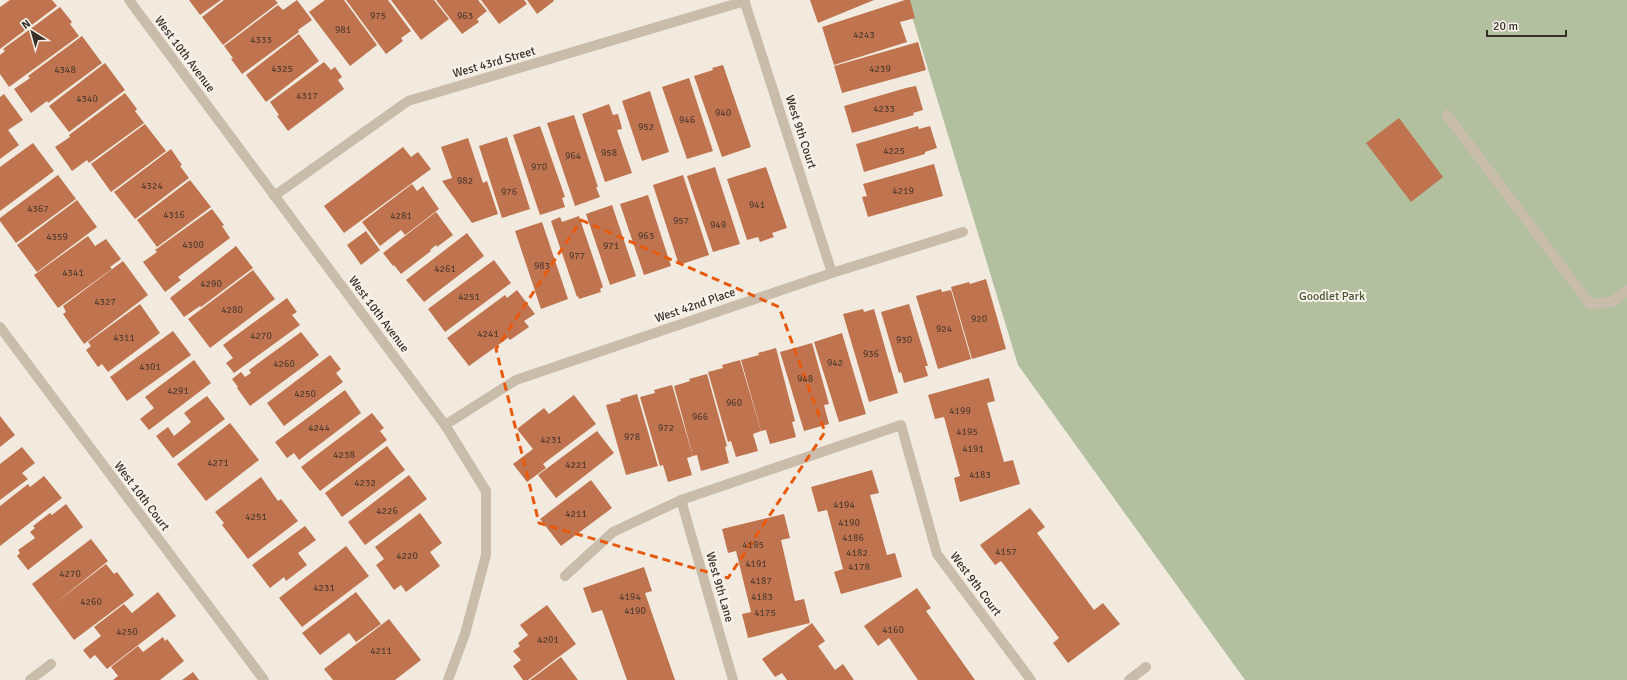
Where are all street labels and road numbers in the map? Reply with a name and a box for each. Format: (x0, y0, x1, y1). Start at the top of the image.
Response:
street label: West 10th Avenue (151, 13, 218, 95)
street label: West 43rd Street (451, 44, 537, 81)
street label: West 9th Court (782, 93, 819, 171)
street label: West 10th Avenue (345, 273, 412, 355)
street label: West 42nd Place (653, 285, 737, 326)
street label: West 10th Court (111, 459, 173, 534)
street label: West 9th Court (947, 549, 1005, 619)
street label: West 9th Lane (702, 550, 737, 624)

